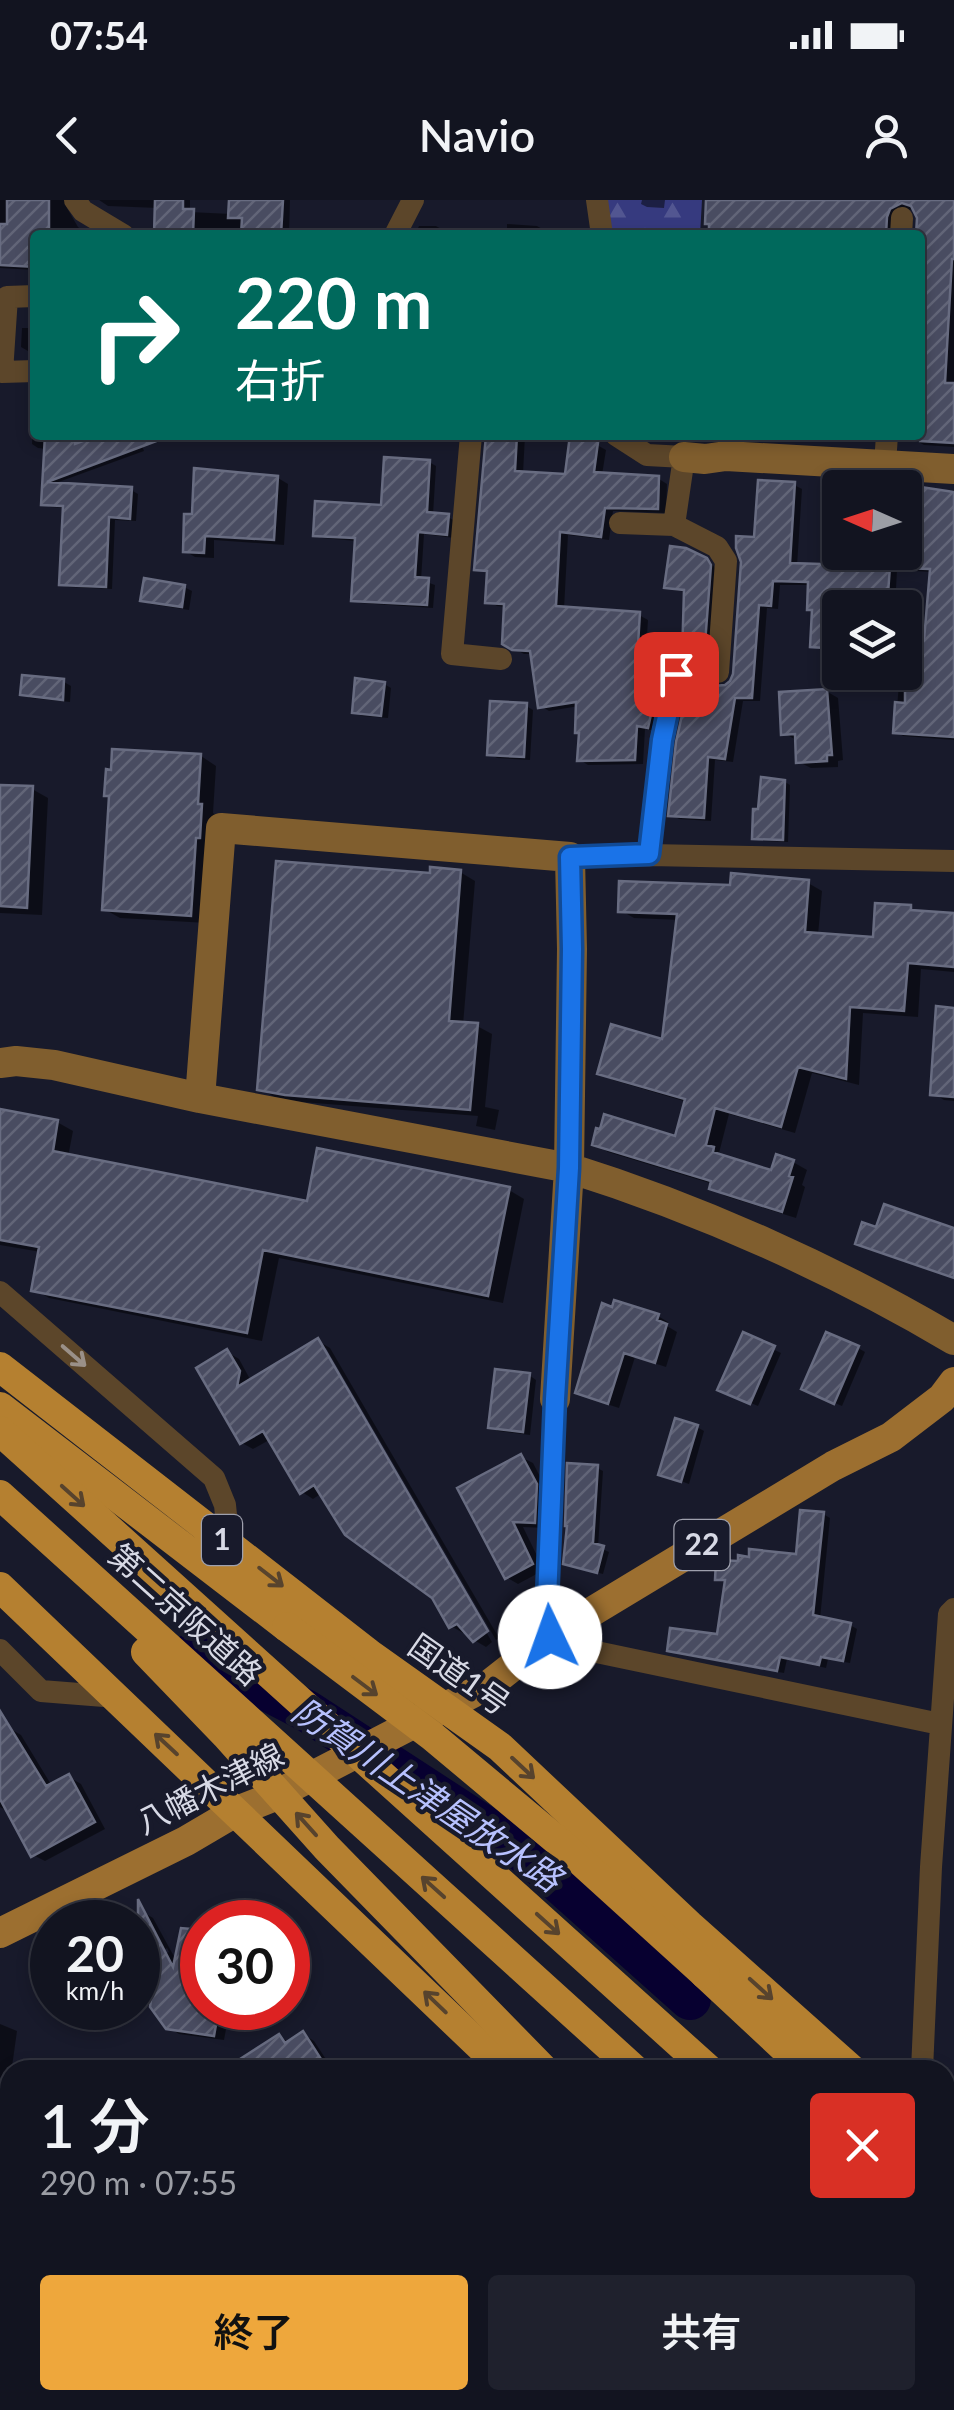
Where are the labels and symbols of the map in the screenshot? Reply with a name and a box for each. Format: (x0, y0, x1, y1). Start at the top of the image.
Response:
north arrow (822, 470, 922, 570)
pin (634, 632, 719, 717)
one-way arrow (60, 1345, 86, 1367)
one-way arrow (60, 1484, 85, 1507)
road number: 1 (202, 1515, 242, 1565)
road number: 22 (674, 1520, 730, 1570)
street label: 第二京阪道路 (102, 1535, 270, 1693)
one-way arrow (257, 1566, 283, 1588)
position arrow (498, 1585, 602, 1689)
street label: 国道1号 (402, 1625, 518, 1723)
one-way arrow (351, 1675, 378, 1696)
water label: 防賀川上津屋放水路 (286, 1688, 573, 1900)
one-way arrow (155, 1732, 179, 1756)
street label: 八幡木津線 (129, 1734, 289, 1841)
one-way arrow (510, 1756, 535, 1779)
one-way arrow (294, 1812, 317, 1837)
one-way arrow (421, 1876, 446, 1899)
speed limit sign: 30 (180, 1900, 310, 2030)
one-way arrow (535, 1913, 560, 1936)
one-way arrow (748, 1977, 774, 2000)
one-way arrow (423, 1990, 447, 2014)

